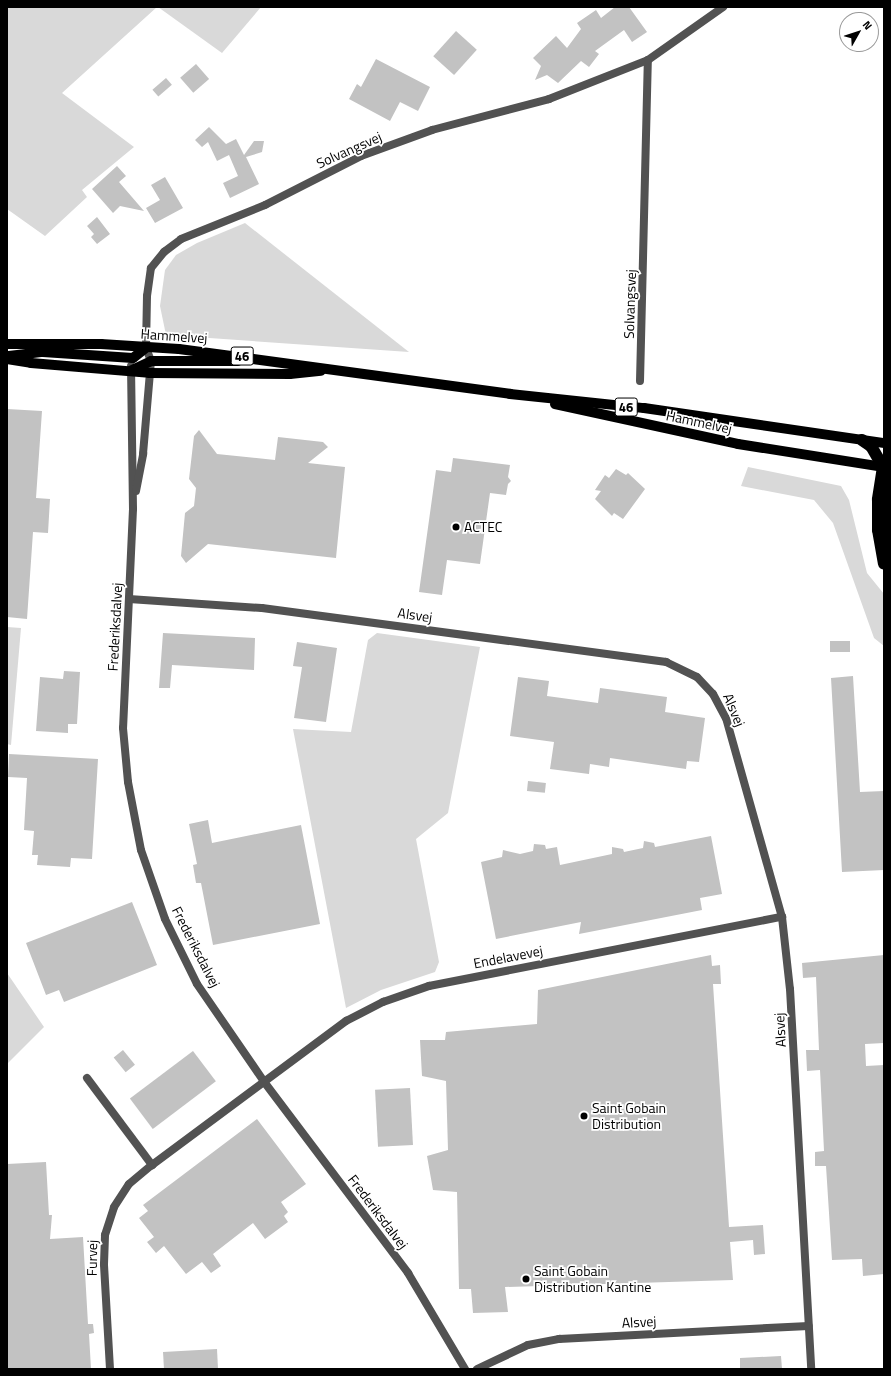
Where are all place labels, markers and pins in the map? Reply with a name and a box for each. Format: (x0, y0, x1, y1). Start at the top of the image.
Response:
place label: ACTEC (464, 519, 502, 535)
marker: ACTEC (451, 522, 461, 532)
place label: Saint Gobain Distribution (592, 1100, 666, 1132)
marker: Saint Gobain Distribution (579, 1111, 589, 1121)
place label: Saint Gobain Distribution Kantine (534, 1263, 651, 1296)
marker: Saint Gobain Distribution Kantine (521, 1274, 531, 1284)

